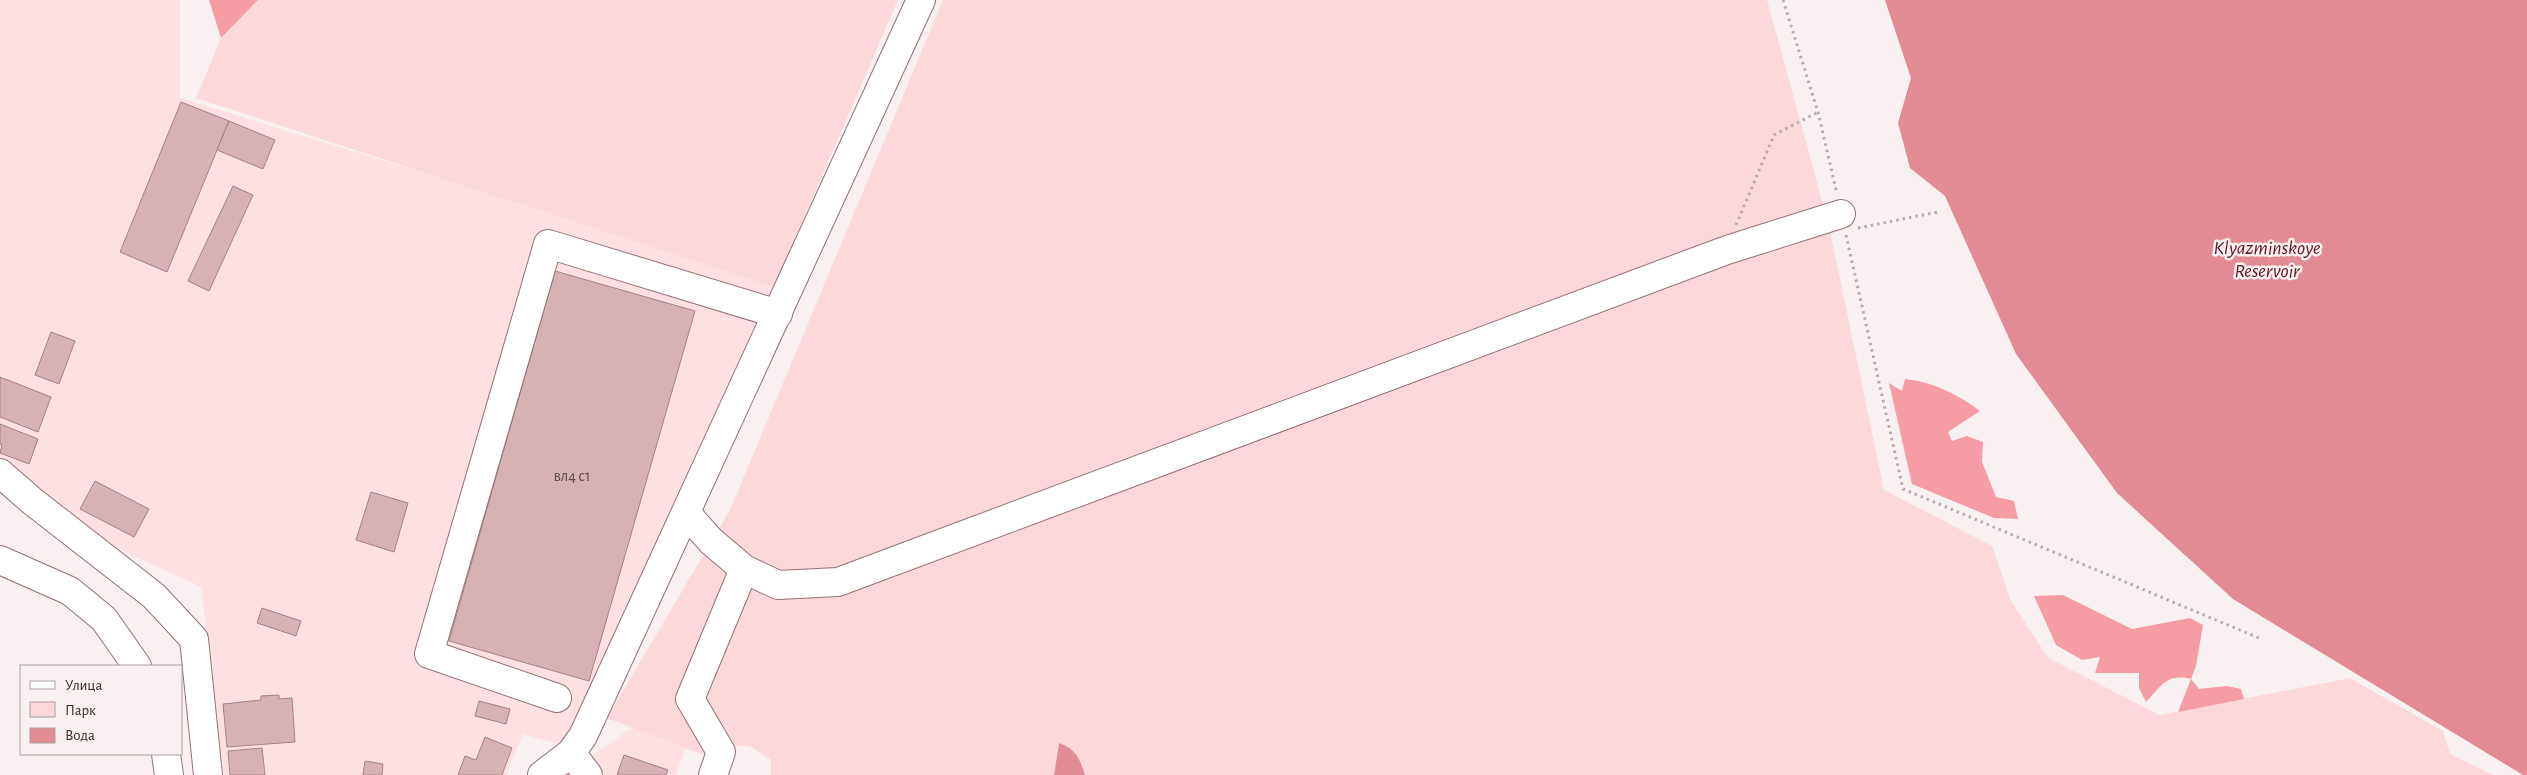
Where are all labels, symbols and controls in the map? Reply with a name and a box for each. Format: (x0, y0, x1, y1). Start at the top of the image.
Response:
water label: Klyazminskoye Reservoir (2213, 238, 2321, 281)
house number: вл4 с1 (553, 468, 591, 484)
legend (20, 665, 182, 755)
text: Улица (65, 678, 102, 693)
text: Парк (65, 703, 96, 718)
text: Вода (65, 728, 95, 743)

